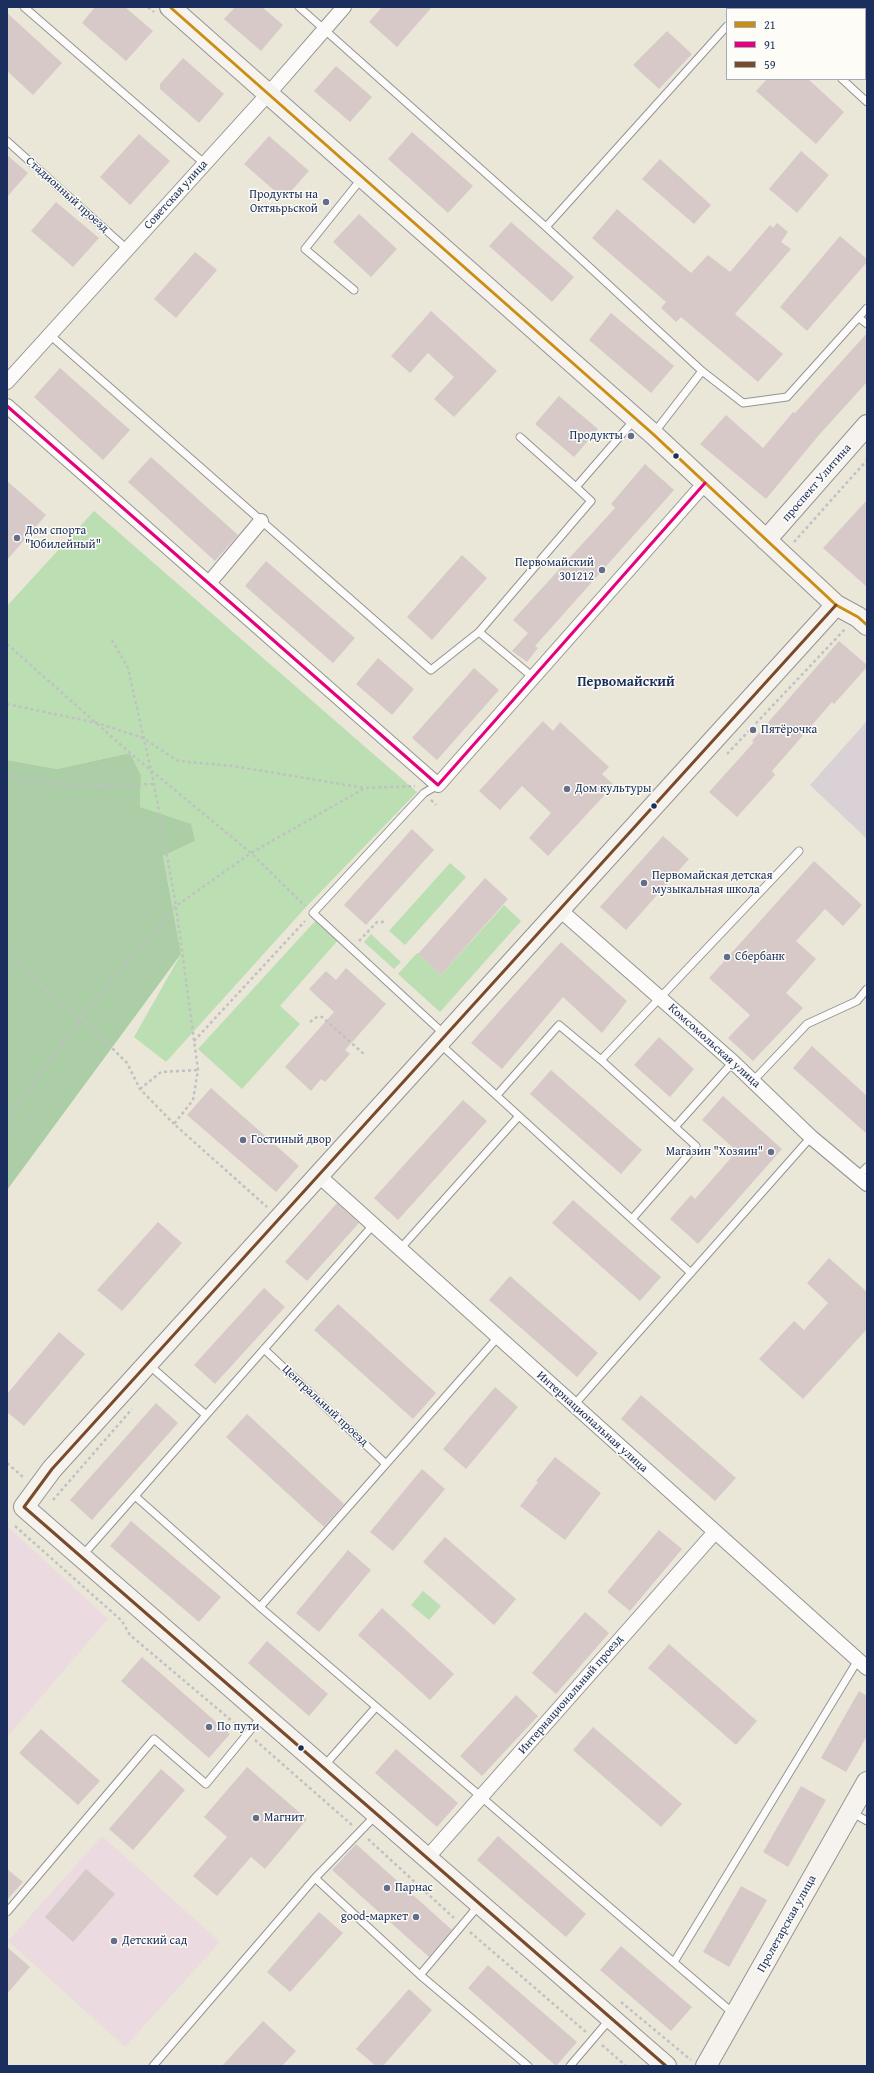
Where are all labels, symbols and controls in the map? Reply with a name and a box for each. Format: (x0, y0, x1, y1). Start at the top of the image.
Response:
legend (726, 8, 866, 80)
text: 21 (764, 16, 776, 33)
text: 91 (764, 36, 776, 53)
text: 59 (764, 56, 776, 73)
street label: Стадионный проезд (23, 154, 111, 236)
street label: Советская улица (141, 157, 211, 233)
place label: Продукты на Октяьрьской (249, 188, 318, 216)
marker: Продукты на Октяьрьской (321, 197, 331, 207)
place label: Продукты (570, 429, 623, 443)
marker: Продукты (626, 431, 636, 441)
street label: проспект Улитина (779, 441, 855, 525)
unlabelled marker (671, 451, 681, 461)
place label: Дом спорта "Юбилейный" (25, 524, 101, 552)
marker: Дом спорта "Юбилейный" (12, 533, 22, 543)
place label: Первомайский 301212 (515, 556, 594, 584)
marker: Первомайский 301212 (597, 565, 607, 575)
district label: Первомайский (577, 674, 675, 690)
place label: Пятёрочка (761, 723, 817, 737)
marker: Пятёрочка (748, 725, 758, 735)
place label: Дом культуры (575, 782, 651, 796)
marker: Дом культуры (562, 784, 572, 794)
unlabelled marker (649, 801, 659, 811)
place label: Первомайская детская музыкальная школа (652, 869, 773, 897)
marker: Первомайская детская музыкальная школа (639, 878, 649, 888)
place label: Сбербанк (735, 950, 785, 964)
marker: Сбербанк (722, 952, 732, 962)
street label: Комсомольская улица (665, 1001, 763, 1091)
place label: Гостиный двор (251, 1133, 331, 1147)
marker: Гостиный двор (238, 1135, 248, 1145)
place label: Магазин "Хозяин" (666, 1145, 763, 1159)
marker: Магазин "Хозяин" (766, 1147, 776, 1157)
street label: Центральный проезд (279, 1362, 371, 1450)
street label: Интернациональная улица (534, 1368, 650, 1476)
street label: Интернациональный проезд (516, 1633, 626, 1757)
place label: По пути (217, 1720, 259, 1734)
marker: По пути (204, 1722, 214, 1732)
unlabelled marker (296, 1743, 306, 1753)
place label: Магнит (264, 1811, 304, 1825)
marker: Магнит (251, 1813, 261, 1823)
street label: Пролетарская улица (754, 1873, 820, 1975)
place label: Парнас (395, 1881, 433, 1895)
marker: Парнас (382, 1883, 392, 1893)
place label: good-маркет (341, 1910, 408, 1924)
marker: good-маркет (411, 1912, 421, 1922)
place label: Детский сад (122, 1934, 187, 1948)
marker: Детский сад (109, 1936, 119, 1946)

